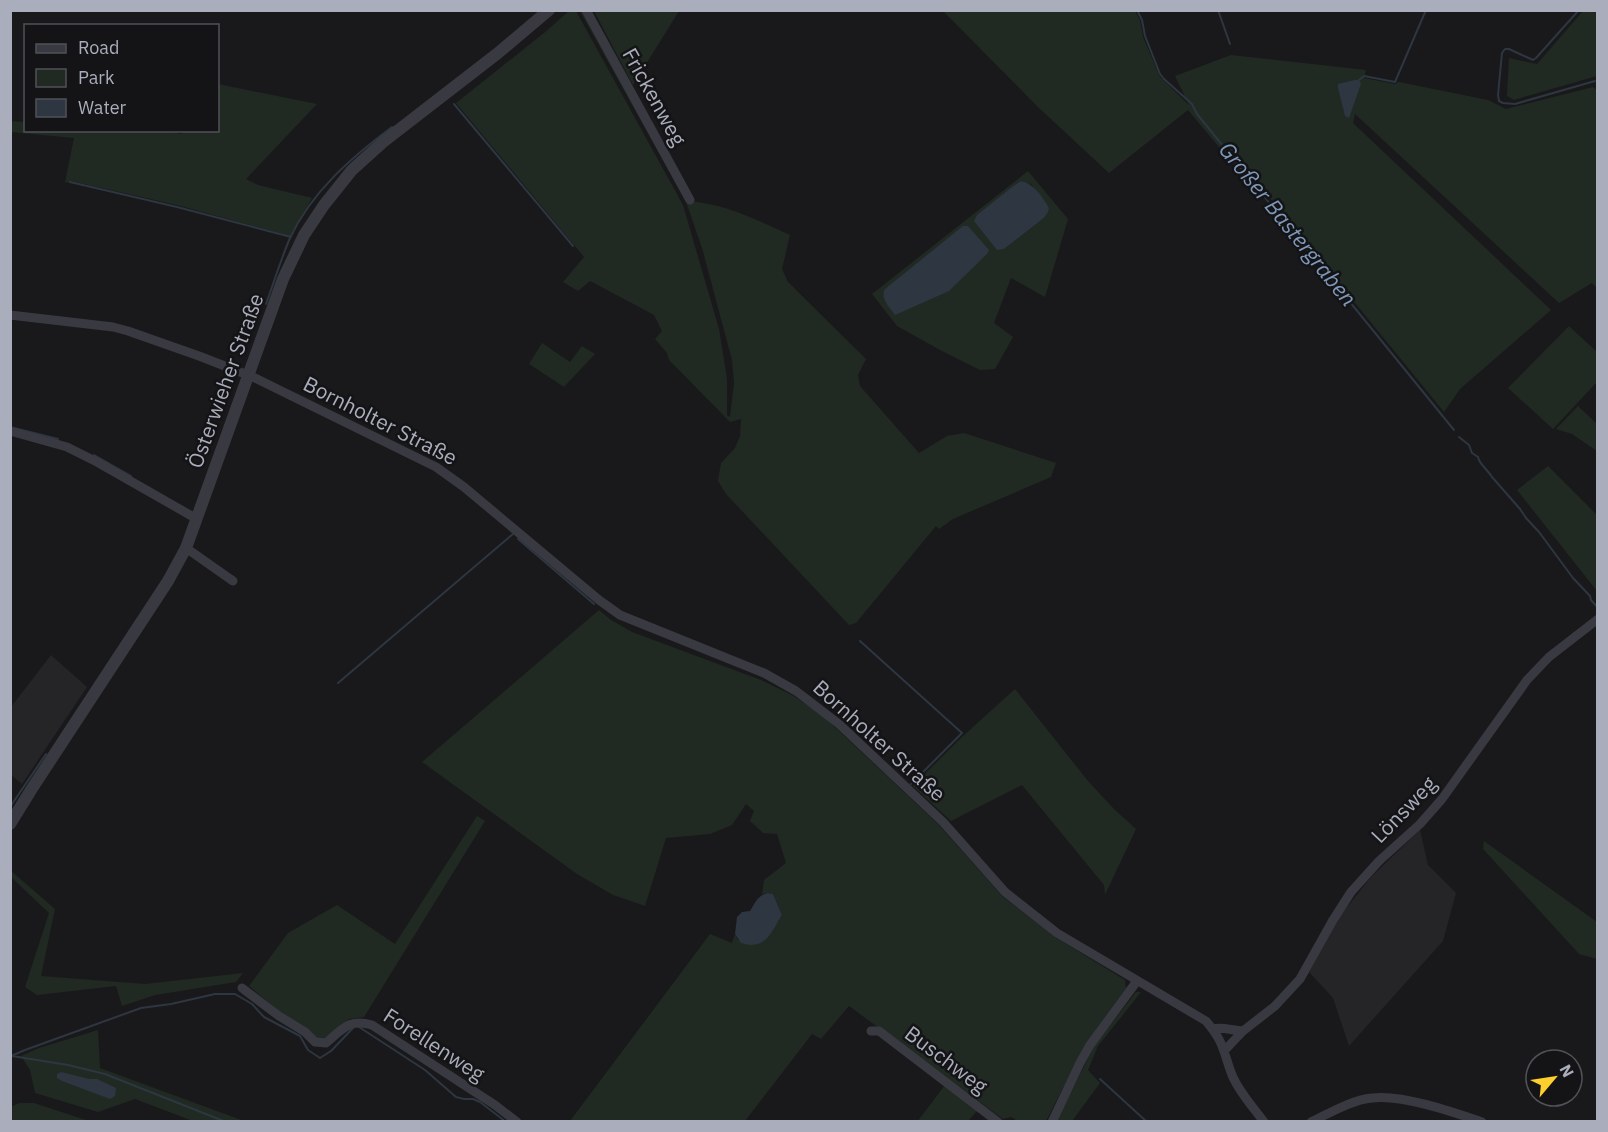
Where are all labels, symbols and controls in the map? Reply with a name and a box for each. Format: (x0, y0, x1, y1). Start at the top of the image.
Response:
legend (24, 24, 219, 132)
text: Road (78, 36, 119, 59)
street label: Frickenweg (617, 43, 693, 150)
text: Park (78, 66, 115, 89)
text: Water (78, 96, 127, 119)
water label: Großer Bastergraben (1213, 136, 1364, 312)
street label: Österwieher Straße (180, 289, 270, 472)
street label: Bornholter Straße (299, 369, 462, 471)
street label: Bornholter Straße (807, 673, 952, 807)
street label: Lönsweg (1364, 770, 1442, 849)
street label: Forellenweg (379, 1001, 491, 1087)
street label: Buschweg (899, 1019, 994, 1100)
north arrow (1524, 1048, 1584, 1108)
text: N (1556, 1061, 1579, 1081)

